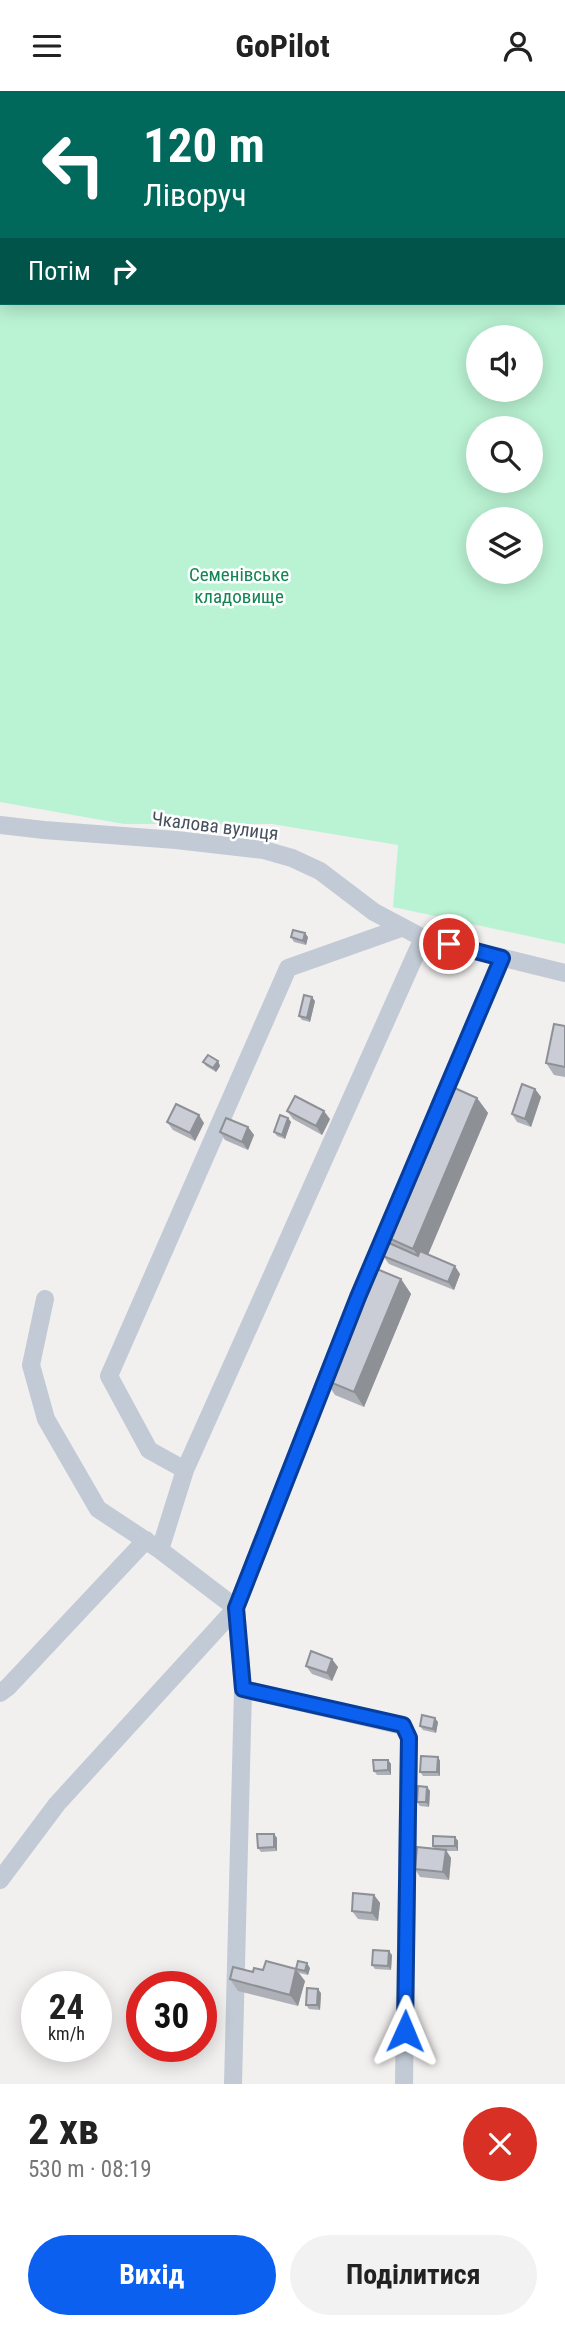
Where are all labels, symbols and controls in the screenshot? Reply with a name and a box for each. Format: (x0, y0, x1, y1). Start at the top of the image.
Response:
icon: menu (28, 27, 66, 65)
text: GoPilot (235, 27, 330, 65)
icon: person (499, 27, 537, 65)
text: 120 m (143, 117, 265, 174)
icon: left (28, 119, 119, 210)
text: Ліворуч (143, 176, 247, 214)
icon: right (105, 252, 143, 290)
text: Потім (28, 256, 91, 286)
map controls (466, 325, 543, 584)
button: sound (466, 325, 543, 402)
button: search (466, 416, 543, 493)
button: layers (466, 507, 543, 584)
park label: Семенівське кладовище (189, 563, 289, 608)
street label: Чкалова вулиця (150, 807, 280, 845)
pin (419, 914, 479, 974)
icon: arrive (430, 925, 468, 963)
speed limit sign: 30 (126, 1971, 217, 2062)
text: 24 (49, 1987, 84, 2028)
position arrow (368, 1994, 442, 2068)
text: km/h (48, 2023, 85, 2044)
text: 2 хв (28, 2105, 99, 2154)
button: close (463, 2107, 537, 2181)
text: 530 m · 08:19 (28, 2156, 152, 2183)
button: Вихід (28, 2235, 276, 2315)
button: Поділитися (290, 2235, 537, 2315)

